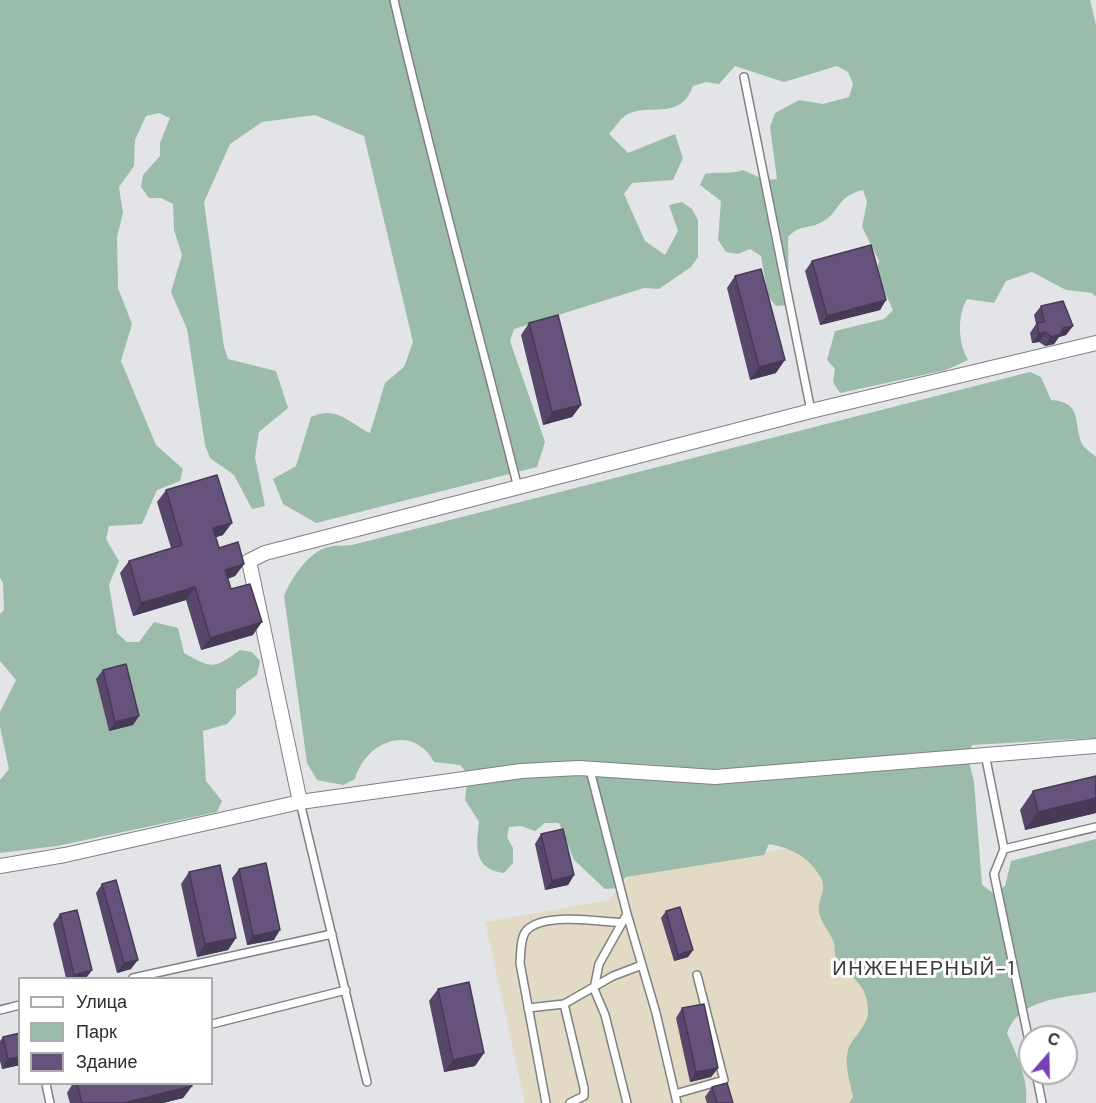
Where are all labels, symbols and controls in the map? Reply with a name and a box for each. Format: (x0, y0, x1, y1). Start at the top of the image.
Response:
district label: ИНЖЕНЕРНЫЙ-1 (832, 958, 1016, 982)
legend (18, 977, 213, 1085)
text: Улица (76, 990, 127, 1014)
text: Парк (76, 1020, 117, 1044)
north arrow (1018, 1025, 1078, 1085)
text: С (1045, 1028, 1063, 1051)
text: Здание (76, 1050, 137, 1074)

